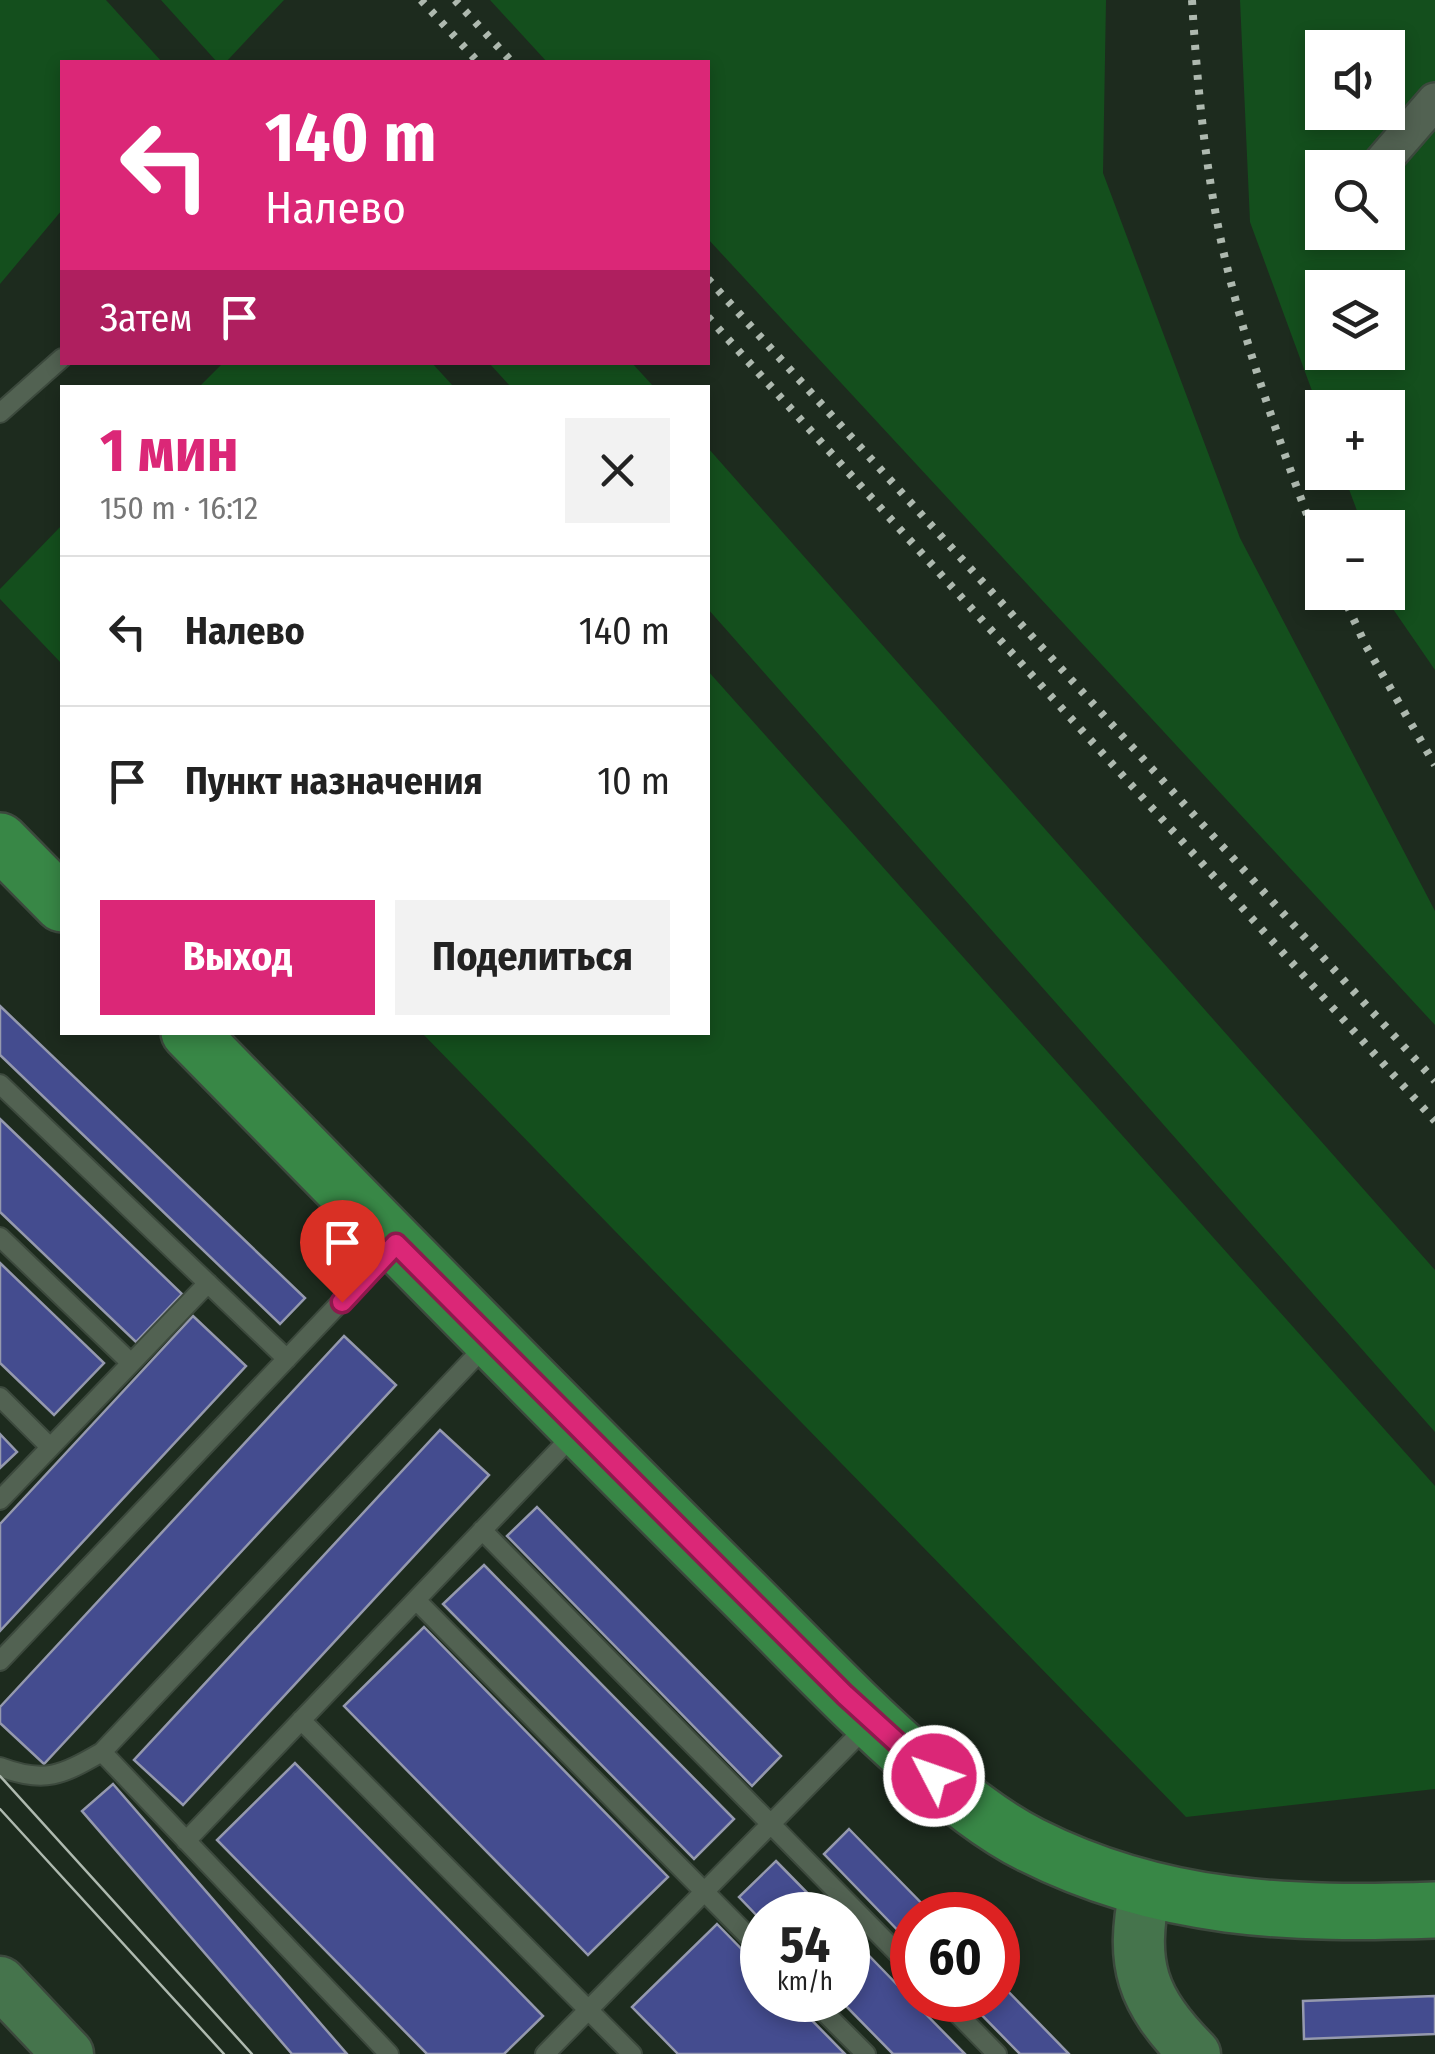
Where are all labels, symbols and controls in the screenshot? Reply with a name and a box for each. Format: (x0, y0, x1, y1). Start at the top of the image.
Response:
map controls (1305, 30, 1405, 610)
button: sound (1305, 30, 1405, 130)
text: 140 m (265, 96, 437, 180)
icon: left (100, 100, 230, 230)
button: search (1305, 150, 1405, 250)
text: Налево (265, 181, 406, 235)
button: layers (1305, 270, 1405, 370)
icon: arrive (212, 290, 267, 345)
text: Затем (100, 295, 192, 341)
button: + (1305, 390, 1405, 490)
text: 1 мин (100, 415, 239, 487)
button: close (565, 418, 670, 523)
text: 150 m · 16:12 (100, 489, 258, 527)
button: − (1305, 510, 1405, 610)
icon: left (100, 604, 155, 659)
text: Налево (185, 608, 305, 654)
text: 140 m (579, 608, 670, 654)
icon: arrive (100, 754, 155, 809)
text: Пункт назначения (185, 758, 483, 804)
text: 10 m (597, 758, 670, 804)
button: Выход (100, 900, 375, 1015)
button: Поделиться (395, 900, 670, 1015)
pin (300, 1200, 385, 1303)
icon: arrive (315, 1215, 370, 1270)
position arrow (882, 1724, 986, 1828)
speed limit sign: 60 (890, 1892, 1020, 2022)
text: 54 (780, 1915, 830, 1975)
text: km/h (777, 1967, 833, 1997)

